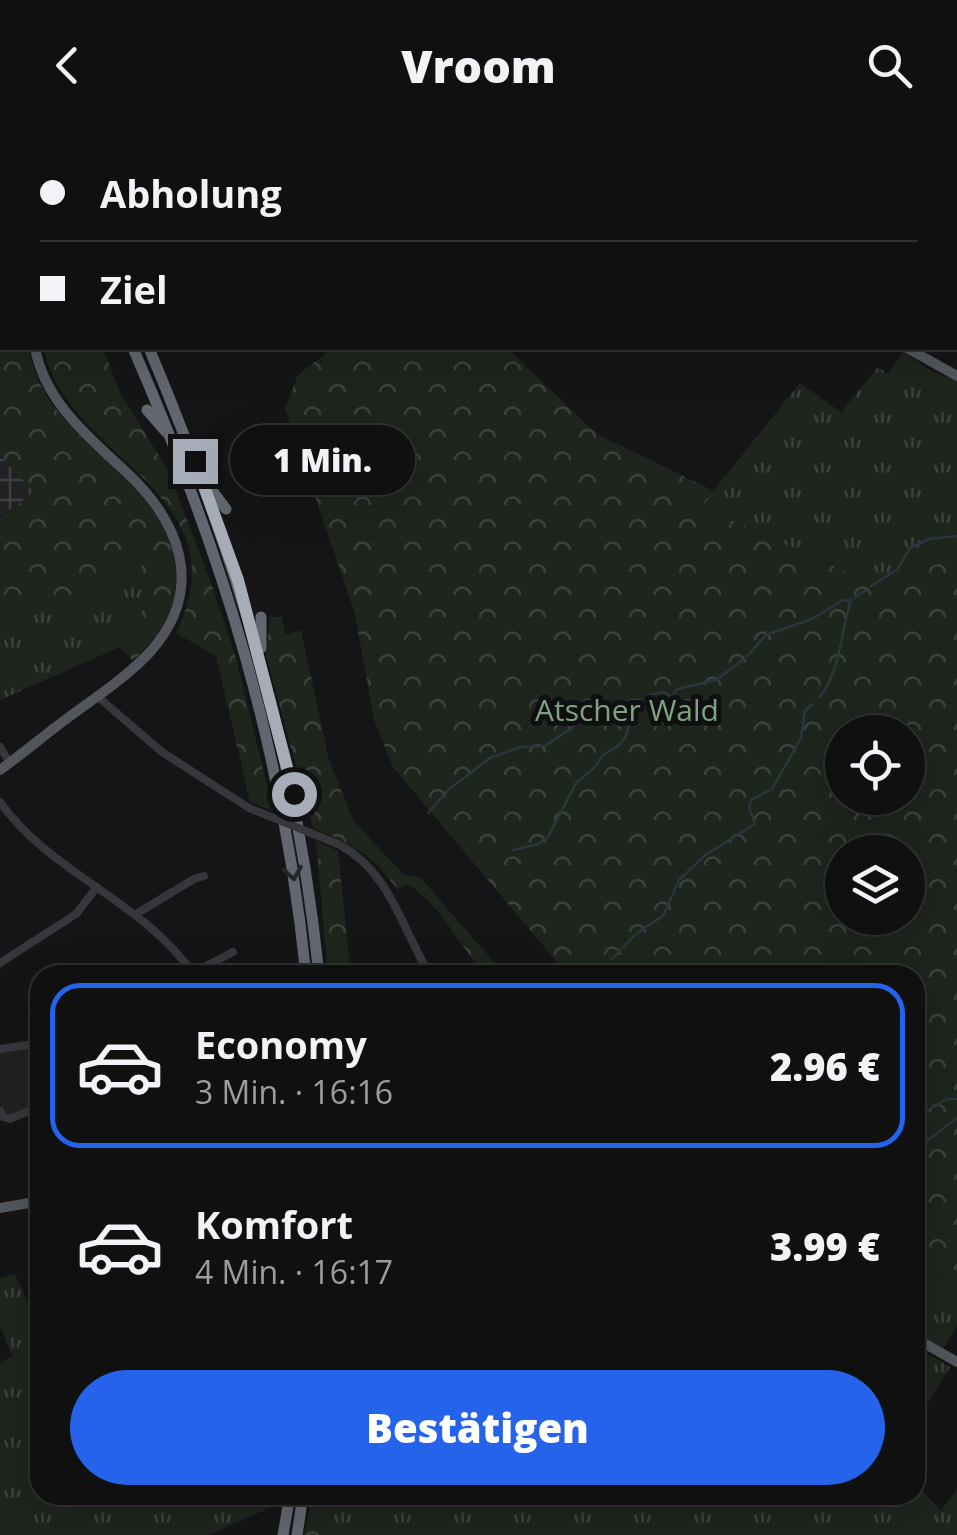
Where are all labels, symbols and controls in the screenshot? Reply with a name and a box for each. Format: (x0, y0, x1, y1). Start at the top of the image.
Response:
text: Vroom (401, 35, 556, 96)
icon: back (40, 38, 95, 93)
icon: search (862, 38, 917, 93)
text: Abholung (100, 167, 282, 219)
text: Ziel (100, 263, 168, 315)
callout: 1 Min. (230, 426, 415, 496)
text: 1 Min. (273, 438, 372, 481)
route end (173, 439, 218, 484)
park label: Atscher Wald (535, 689, 719, 730)
map controls (825, 715, 925, 935)
button: locate (825, 715, 925, 815)
route start (272, 772, 317, 817)
button: layers (825, 835, 925, 935)
one-way arrow (282, 864, 303, 881)
text: Economy (195, 1018, 367, 1070)
icon: car (75, 1021, 165, 1111)
text: 2.96 € (770, 1040, 880, 1092)
text: 3 Min. · 16:16 (195, 1070, 393, 1113)
text: Komfort (195, 1198, 353, 1250)
icon: car (75, 1201, 165, 1291)
text: 3.99 € (770, 1220, 880, 1272)
text: 4 Min. · 16:17 (195, 1250, 393, 1293)
button: Bestätigen (70, 1370, 885, 1485)

